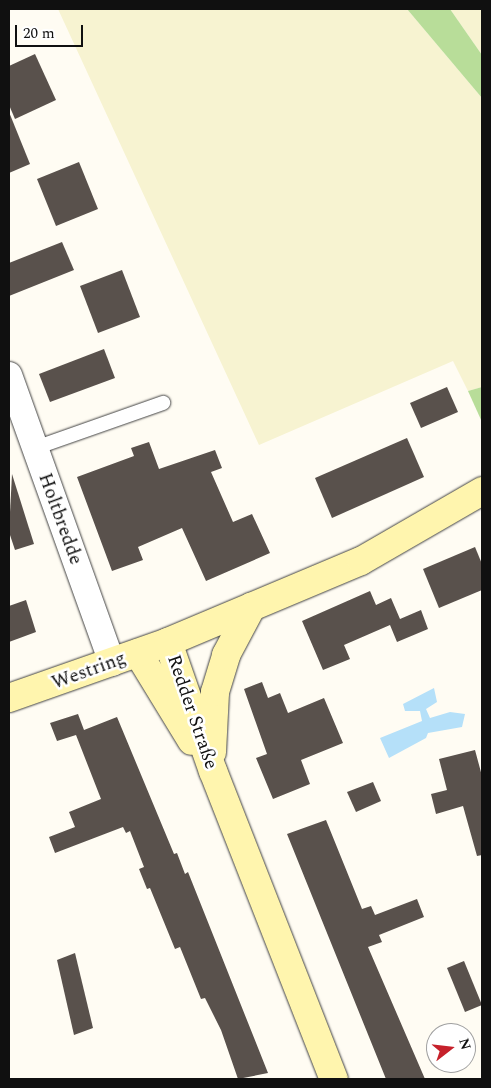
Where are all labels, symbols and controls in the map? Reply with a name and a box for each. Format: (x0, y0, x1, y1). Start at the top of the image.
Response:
scale bar (18, 15, 85, 47)
text: 20 m (23, 22, 55, 45)
street label: Holtbredde (33, 470, 87, 568)
street label: Westring (49, 647, 129, 695)
street label: Redder Straße (162, 652, 222, 772)
north arrow (426, 1023, 476, 1073)
text: N (453, 1036, 477, 1052)

